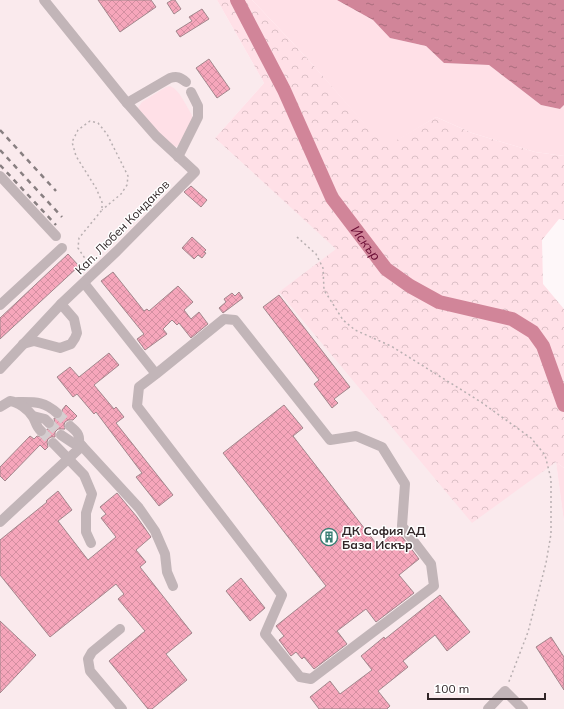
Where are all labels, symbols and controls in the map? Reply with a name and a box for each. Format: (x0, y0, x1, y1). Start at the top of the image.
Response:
street label: Кап. Любен Кондаков (72, 176, 173, 277)
water label: Искър (348, 222, 384, 263)
place label: ДК София АД База Искър (342, 523, 426, 552)
building icon: ДК София АД База Искър (319, 527, 339, 547)
scale bar (428, 675, 545, 701)
text: 100 m (434, 681, 469, 696)

